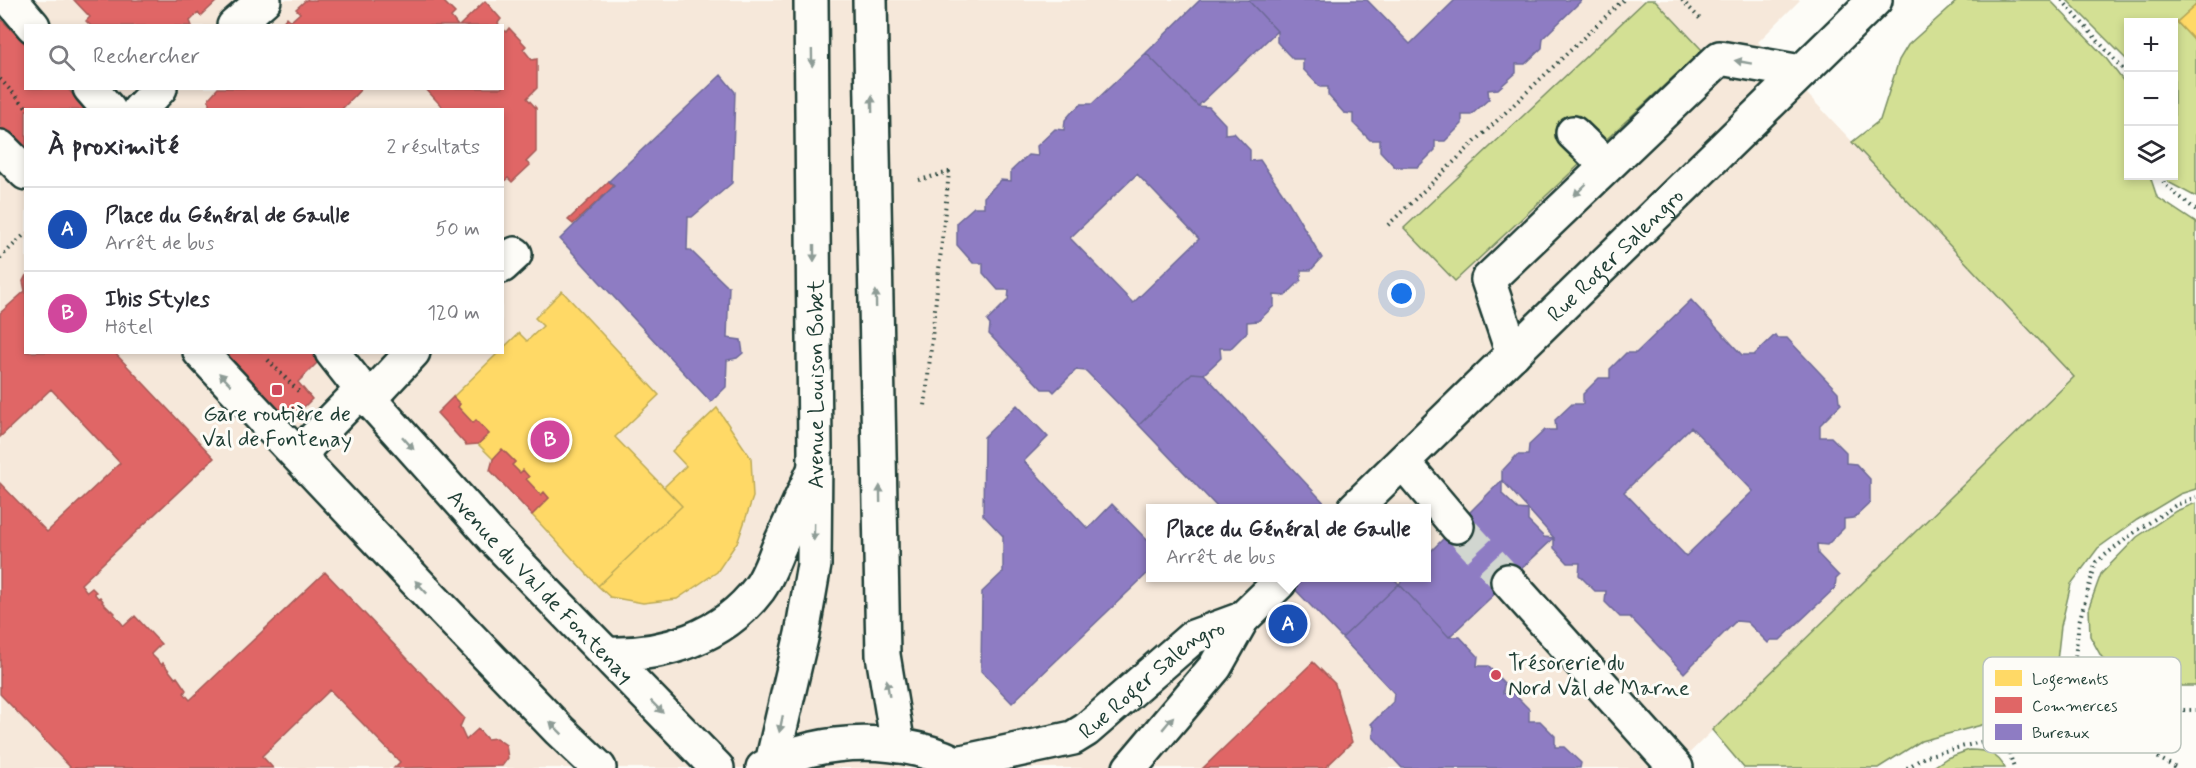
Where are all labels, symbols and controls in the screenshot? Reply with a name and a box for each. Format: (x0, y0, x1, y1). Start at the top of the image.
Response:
map controls (2124, 18, 2178, 180)
button: + (2124, 18, 2178, 72)
search box (24, 24, 504, 90)
icon: search (45, 41, 78, 74)
text: Rechercher (93, 43, 200, 71)
one-way arrow (807, 49, 817, 68)
one-way arrow (1734, 57, 1753, 66)
button: − (2124, 72, 2178, 126)
one-way arrow (867, 94, 877, 113)
button: layers (2124, 126, 2178, 180)
text: À proximité (48, 130, 179, 164)
text: 2 résultats (387, 134, 480, 161)
street label: Rue Roger Salengro (1542, 183, 1690, 329)
one-way arrow (1573, 183, 1588, 197)
text: Place du Général de Gaulle (105, 202, 350, 230)
text: A (61, 216, 74, 243)
text: 50 m (435, 216, 480, 243)
text: Arrêt de bus (105, 230, 214, 257)
one-way arrow (809, 244, 819, 263)
street label: Avenue Louison Bobet (803, 279, 831, 489)
your location (1387, 279, 1416, 308)
text: Ibis Styles (105, 286, 210, 314)
one-way arrow (871, 289, 881, 308)
text: B (61, 300, 74, 327)
text: 120 m (427, 300, 480, 327)
text: Hôtel (105, 314, 153, 341)
one-way arrow (219, 373, 233, 387)
marker: Gare routière de Val de Fontenay (270, 383, 284, 397)
place label: Gare routière de Val de Fontenay (202, 401, 352, 454)
pin: B (530, 418, 570, 462)
one-way arrow (401, 435, 414, 450)
street label: Avenue du Val de Fontenay (441, 484, 639, 690)
one-way arrow (875, 484, 884, 503)
popup (1146, 504, 1431, 582)
text: Place du Général de Gaulle (1166, 516, 1411, 544)
one-way arrow (810, 523, 819, 542)
text: Arrêt de bus (1166, 544, 1275, 571)
one-way arrow (415, 580, 428, 595)
pin: A (1268, 602, 1308, 646)
street label: Rue Roger Salengro (1073, 615, 1229, 746)
place label: Trésorerie du Nord Val de Marne (1508, 650, 1690, 703)
legend (1983, 657, 2181, 753)
marker: Trésorerie du Nord Val de Marne (1489, 668, 1503, 682)
text: Logements (2032, 669, 2108, 691)
one-way arrow (883, 679, 892, 698)
text: Commerces (2032, 696, 2118, 717)
one-way arrow (649, 700, 663, 714)
one-way arrow (776, 715, 785, 734)
one-way arrow (1161, 716, 1174, 731)
one-way arrow (550, 721, 564, 735)
text: Bureaux (2032, 723, 2090, 744)

